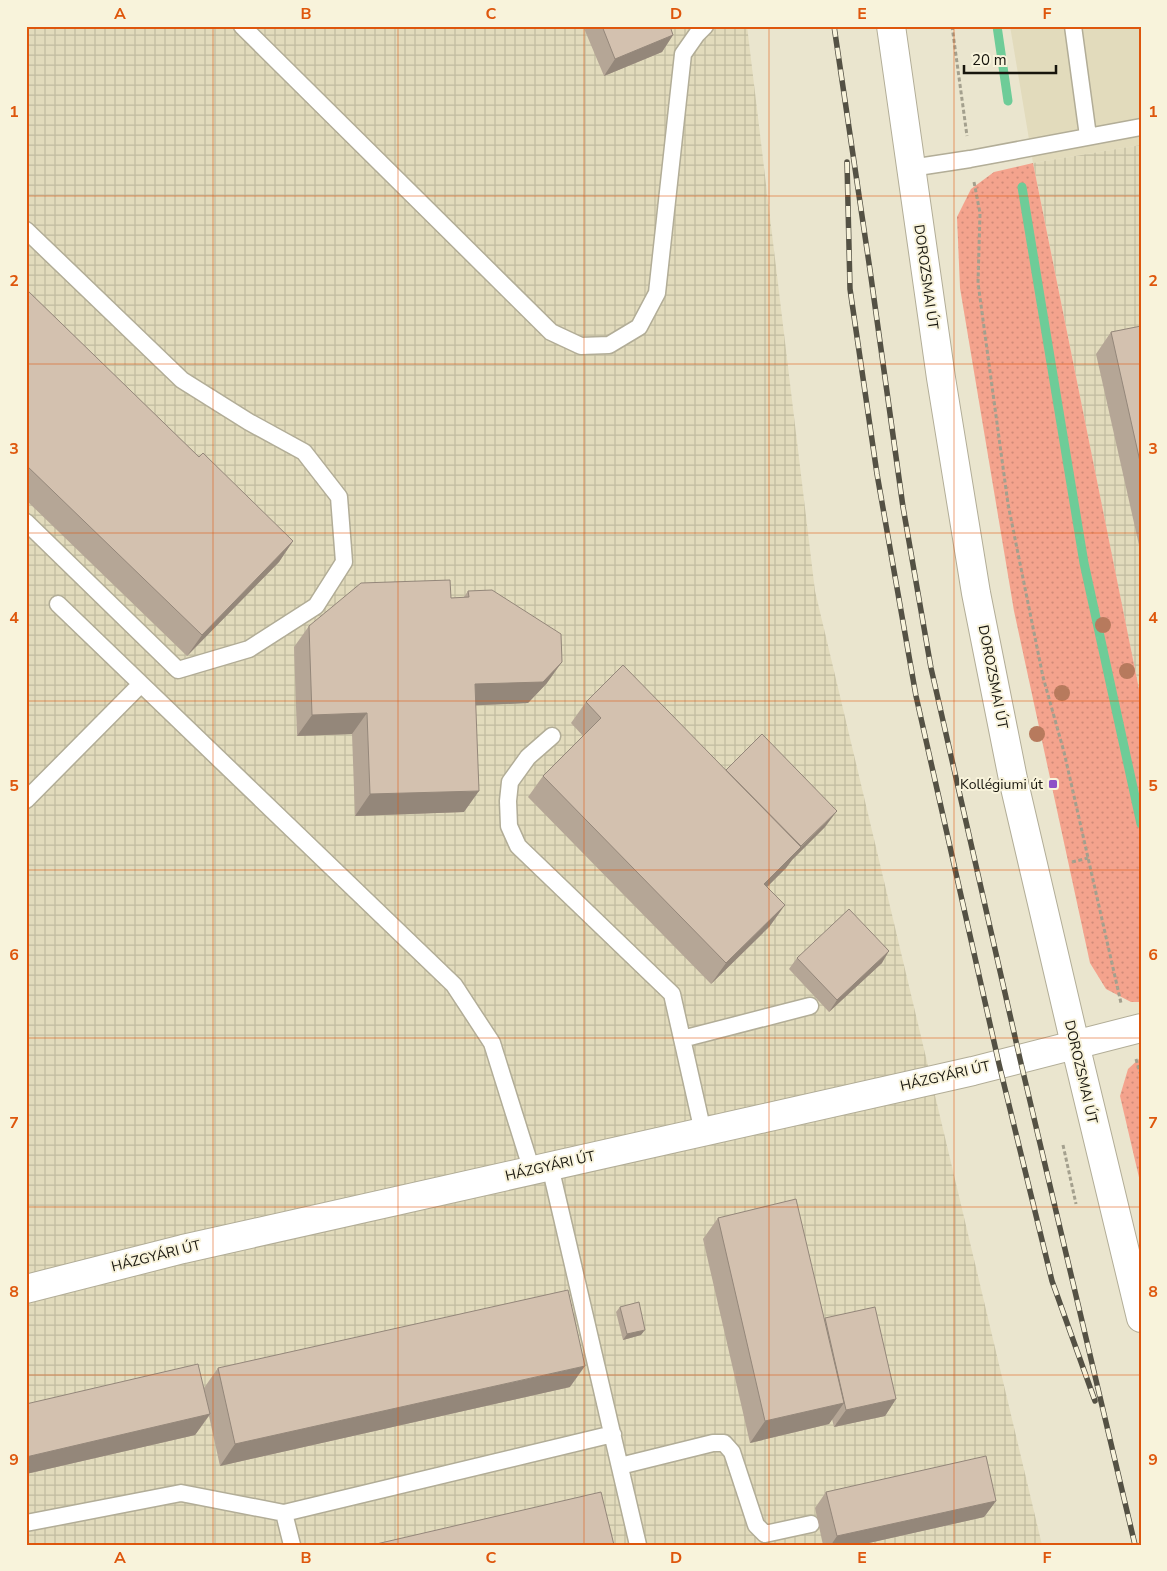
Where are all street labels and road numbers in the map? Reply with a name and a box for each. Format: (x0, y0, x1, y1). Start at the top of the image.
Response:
street label: DOROZSMAI ÚT (909, 223, 943, 331)
street label: DOROZSMAI ÚT (974, 623, 1013, 731)
street label: DOROZSMAI ÚT (1060, 1018, 1102, 1126)
street label: HÁZGYÁRI ÚT (898, 1056, 992, 1096)
street label: HÁZGYÁRI ÚT (503, 1146, 597, 1186)
street label: HÁZGYÁRI ÚT (109, 1236, 203, 1276)

